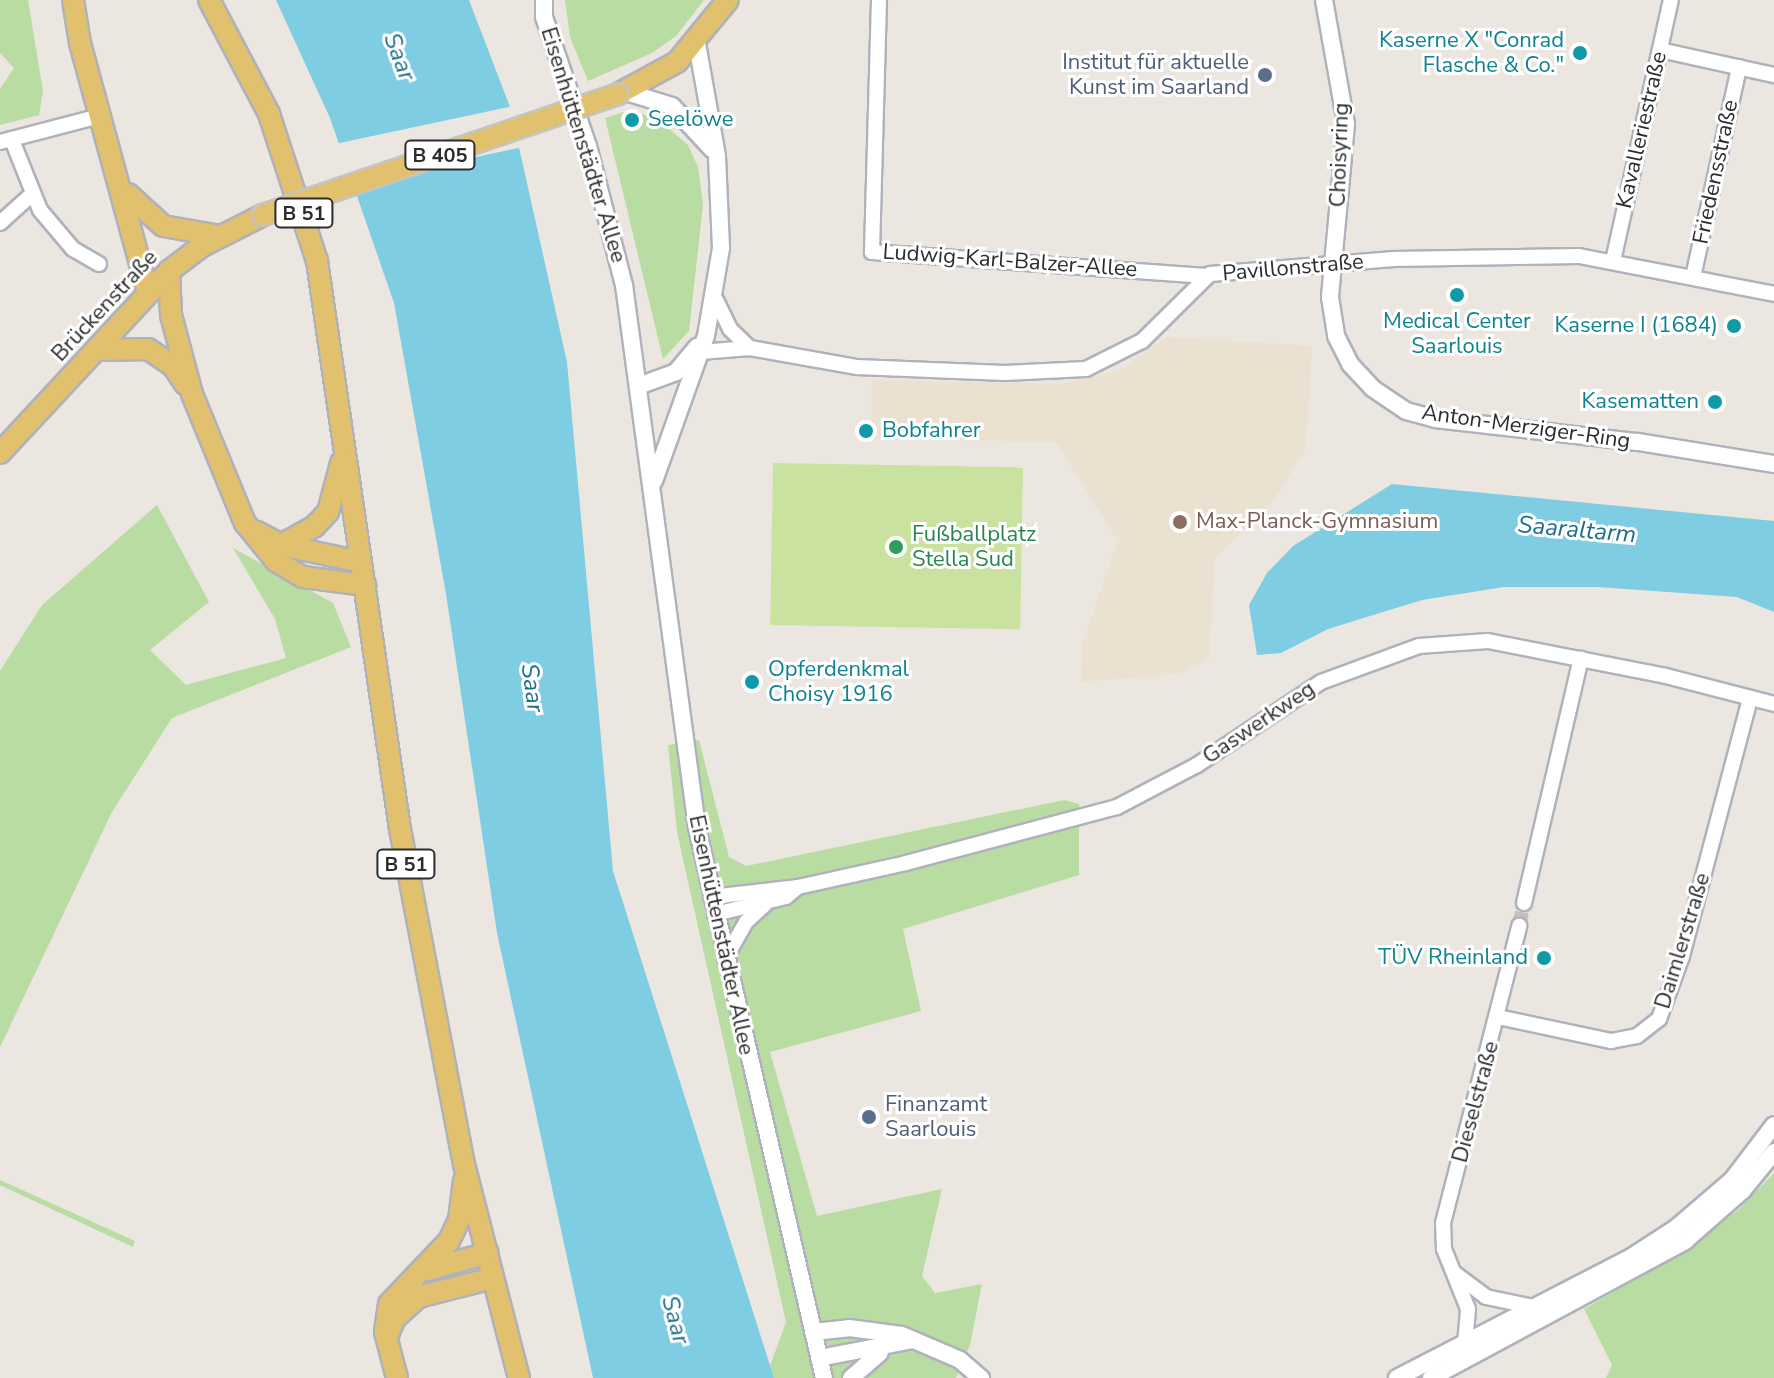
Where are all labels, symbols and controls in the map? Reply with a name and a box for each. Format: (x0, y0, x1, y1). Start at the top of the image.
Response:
street label: Eisenhüttenstädter Allee (535, 24, 631, 266)
place label: Kaserne X "Conrad Flasche & Co." (1379, 27, 1564, 78)
water label: Saar (377, 29, 421, 85)
marker: Kaserne X "Conrad Flasche & Co." (1571, 44, 1589, 62)
place label: Institut für aktuelle Kunst im Saarland (1062, 49, 1249, 100)
street label: Kavalleriestraße (1611, 49, 1673, 211)
marker: Institut für aktuelle Kunst im Saarland (1256, 66, 1274, 84)
street label: Friedensstraße (1688, 97, 1744, 247)
street label: Choisyring (1325, 102, 1355, 208)
place label: Seelöwe (648, 107, 733, 133)
marker: Seelöwe (623, 111, 641, 129)
road number: B 405 (404, 139, 476, 171)
road number: B 51 (274, 197, 334, 229)
street label: Ludwig-Karl-Balzer-Allee (882, 239, 1138, 283)
street label: Brückenstraße (47, 245, 163, 367)
street label: Pavillonstraße (1221, 249, 1365, 287)
marker: Medical Center Saarlouis (1448, 286, 1466, 304)
place label: Medical Center Saarlouis (1383, 308, 1531, 360)
place label: Kaserne I (1684) (1555, 313, 1718, 339)
marker: Kaserne I (1684) (1725, 317, 1743, 335)
place label: Kasematten (1582, 389, 1699, 415)
marker: Kasematten (1706, 393, 1724, 411)
street label: Anton-Merziger-Ring (1420, 399, 1632, 455)
place label: Bobfahrer (882, 418, 981, 444)
marker: Bobfahrer (857, 422, 875, 440)
place label: Max-Planck-Gymnasium (1196, 509, 1438, 535)
water label: Saaraltarm (1517, 510, 1637, 550)
marker: Max-Planck-Gymnasium (1171, 513, 1189, 531)
place label: Fußballplatz Stella Sud (912, 521, 1036, 572)
marker: Fußballplatz Stella Sud (887, 538, 905, 556)
place label: Opferdenkmal Choisy 1916 (768, 656, 909, 708)
water label: Saar (514, 662, 550, 714)
marker: Opferdenkmal Choisy 1916 (743, 673, 761, 691)
street label: Gaswerkweg (1198, 676, 1320, 770)
street label: Eisenhüttenstädter Allee (683, 813, 759, 1057)
road number: B 51 (376, 848, 436, 880)
street label: Daimlerstraße (1650, 870, 1716, 1012)
place label: TÜV Rheinland (1378, 945, 1528, 971)
marker: TÜV Rheinland (1535, 949, 1553, 967)
street label: Dieselstraße (1447, 1038, 1505, 1166)
place label: Finanzamt Saarlouis (885, 1091, 987, 1142)
marker: Finanzamt Saarlouis (860, 1108, 878, 1126)
water label: Saar (655, 1293, 695, 1347)

